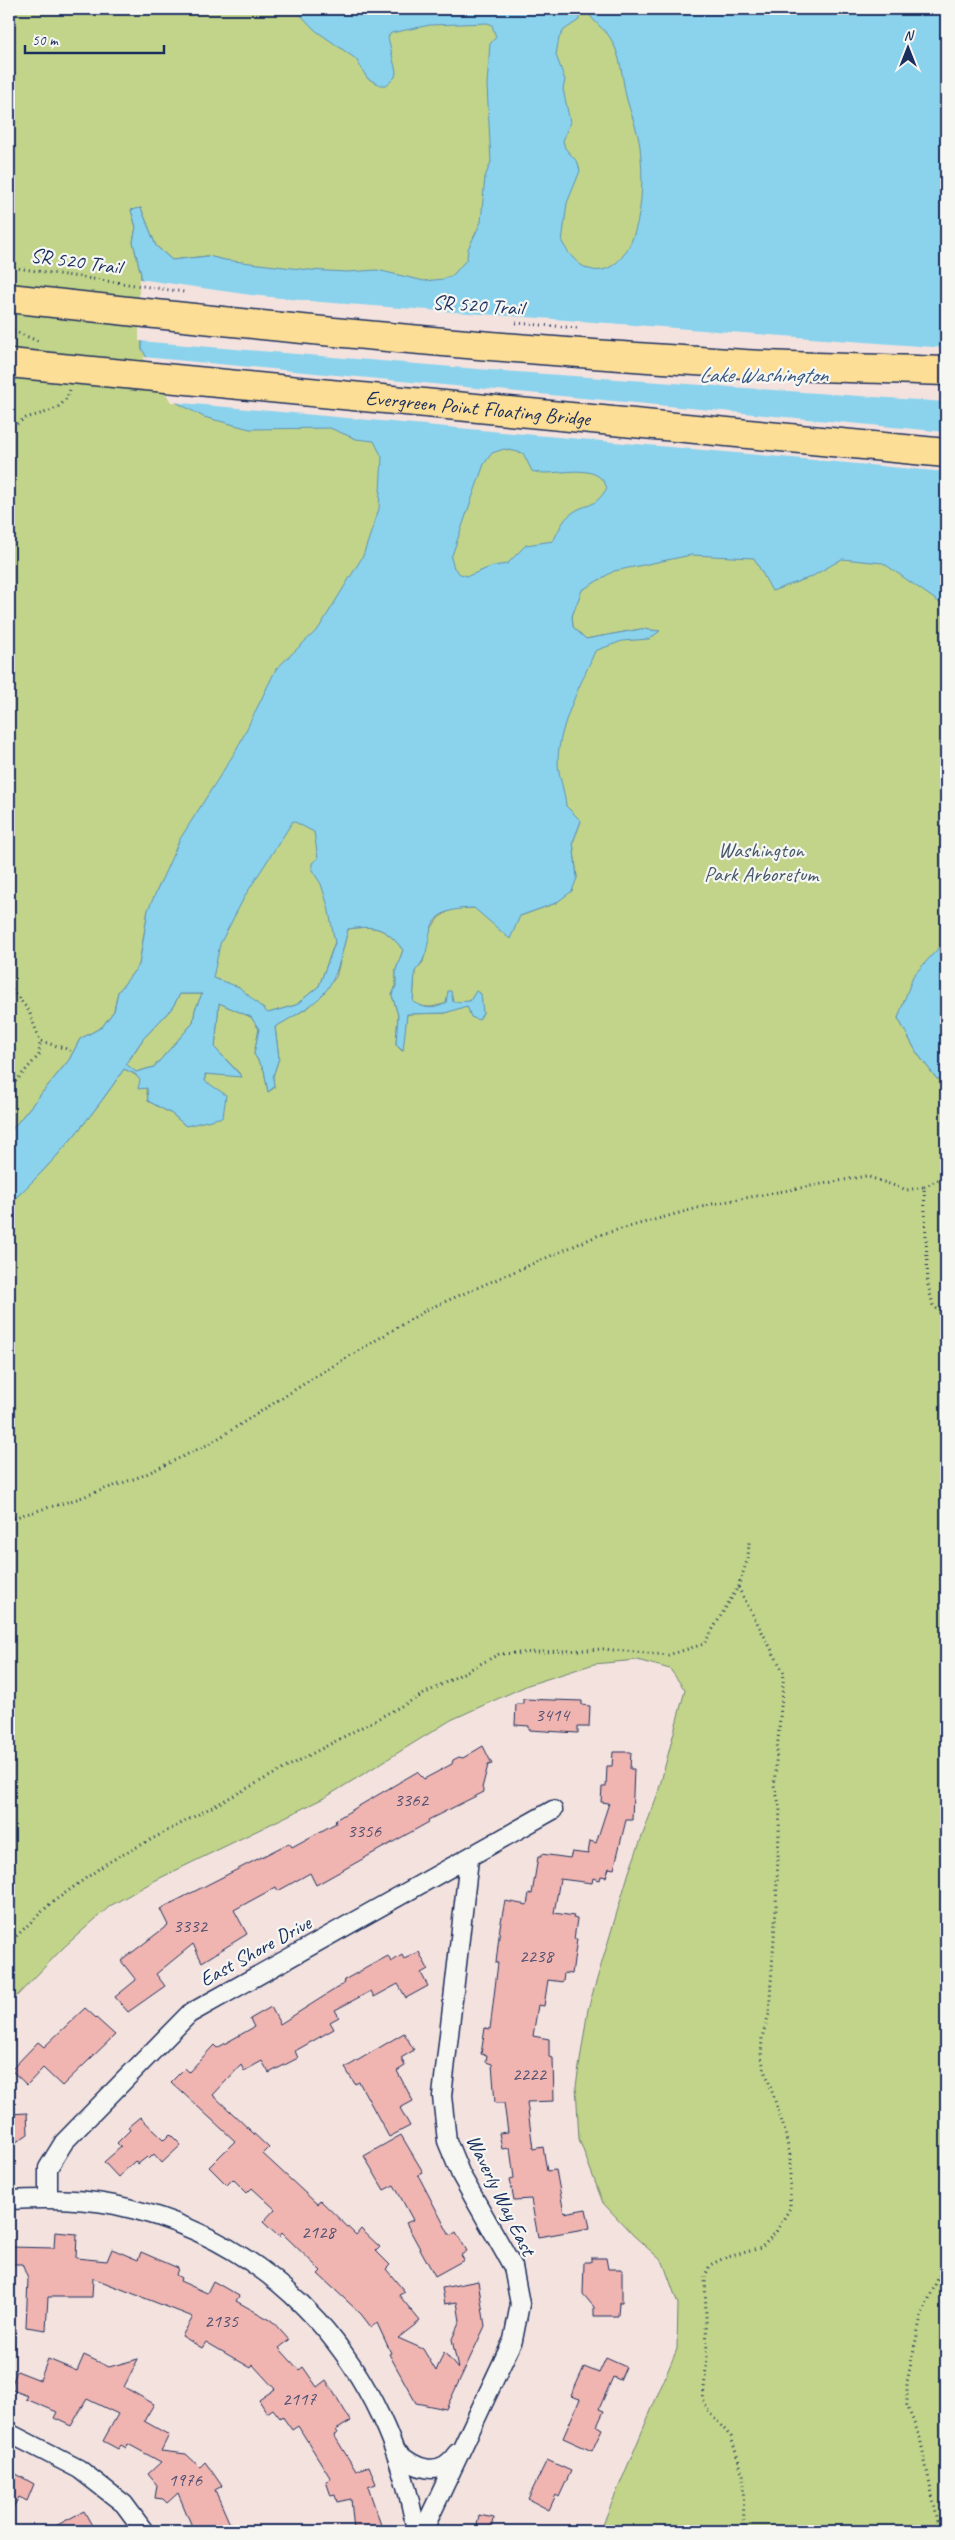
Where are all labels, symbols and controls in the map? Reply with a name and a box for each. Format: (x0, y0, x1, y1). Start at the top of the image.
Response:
scale bar (25, 22, 164, 54)
north arrow (882, 22, 932, 72)
text: N (904, 27, 915, 44)
text: 50 m (32, 31, 59, 50)
street label: SR 520 Trail (29, 242, 126, 281)
street label: SR 520 Trail (432, 289, 528, 321)
water label: Lake Washington (699, 361, 829, 389)
street label: Evergreen Point Floating Bridge (364, 384, 593, 432)
park label: Washington Park Arboretum (704, 837, 820, 887)
house number: 3414 (535, 1703, 572, 1727)
house number: 3362 (394, 1788, 430, 1812)
house number: 3356 (347, 1819, 383, 1843)
street label: East Shore Drive (195, 1909, 316, 1992)
house number: 3332 (173, 1914, 209, 1938)
house number: 2238 (519, 1944, 556, 1968)
house number: 2222 (512, 2062, 548, 2086)
street label: Waverly Way East (461, 2130, 542, 2262)
house number: 2128 (301, 2220, 338, 2244)
house number: 2135 (204, 2309, 240, 2333)
house number: 2117 (282, 2387, 318, 2411)
house number: 1976 (168, 2468, 204, 2492)

